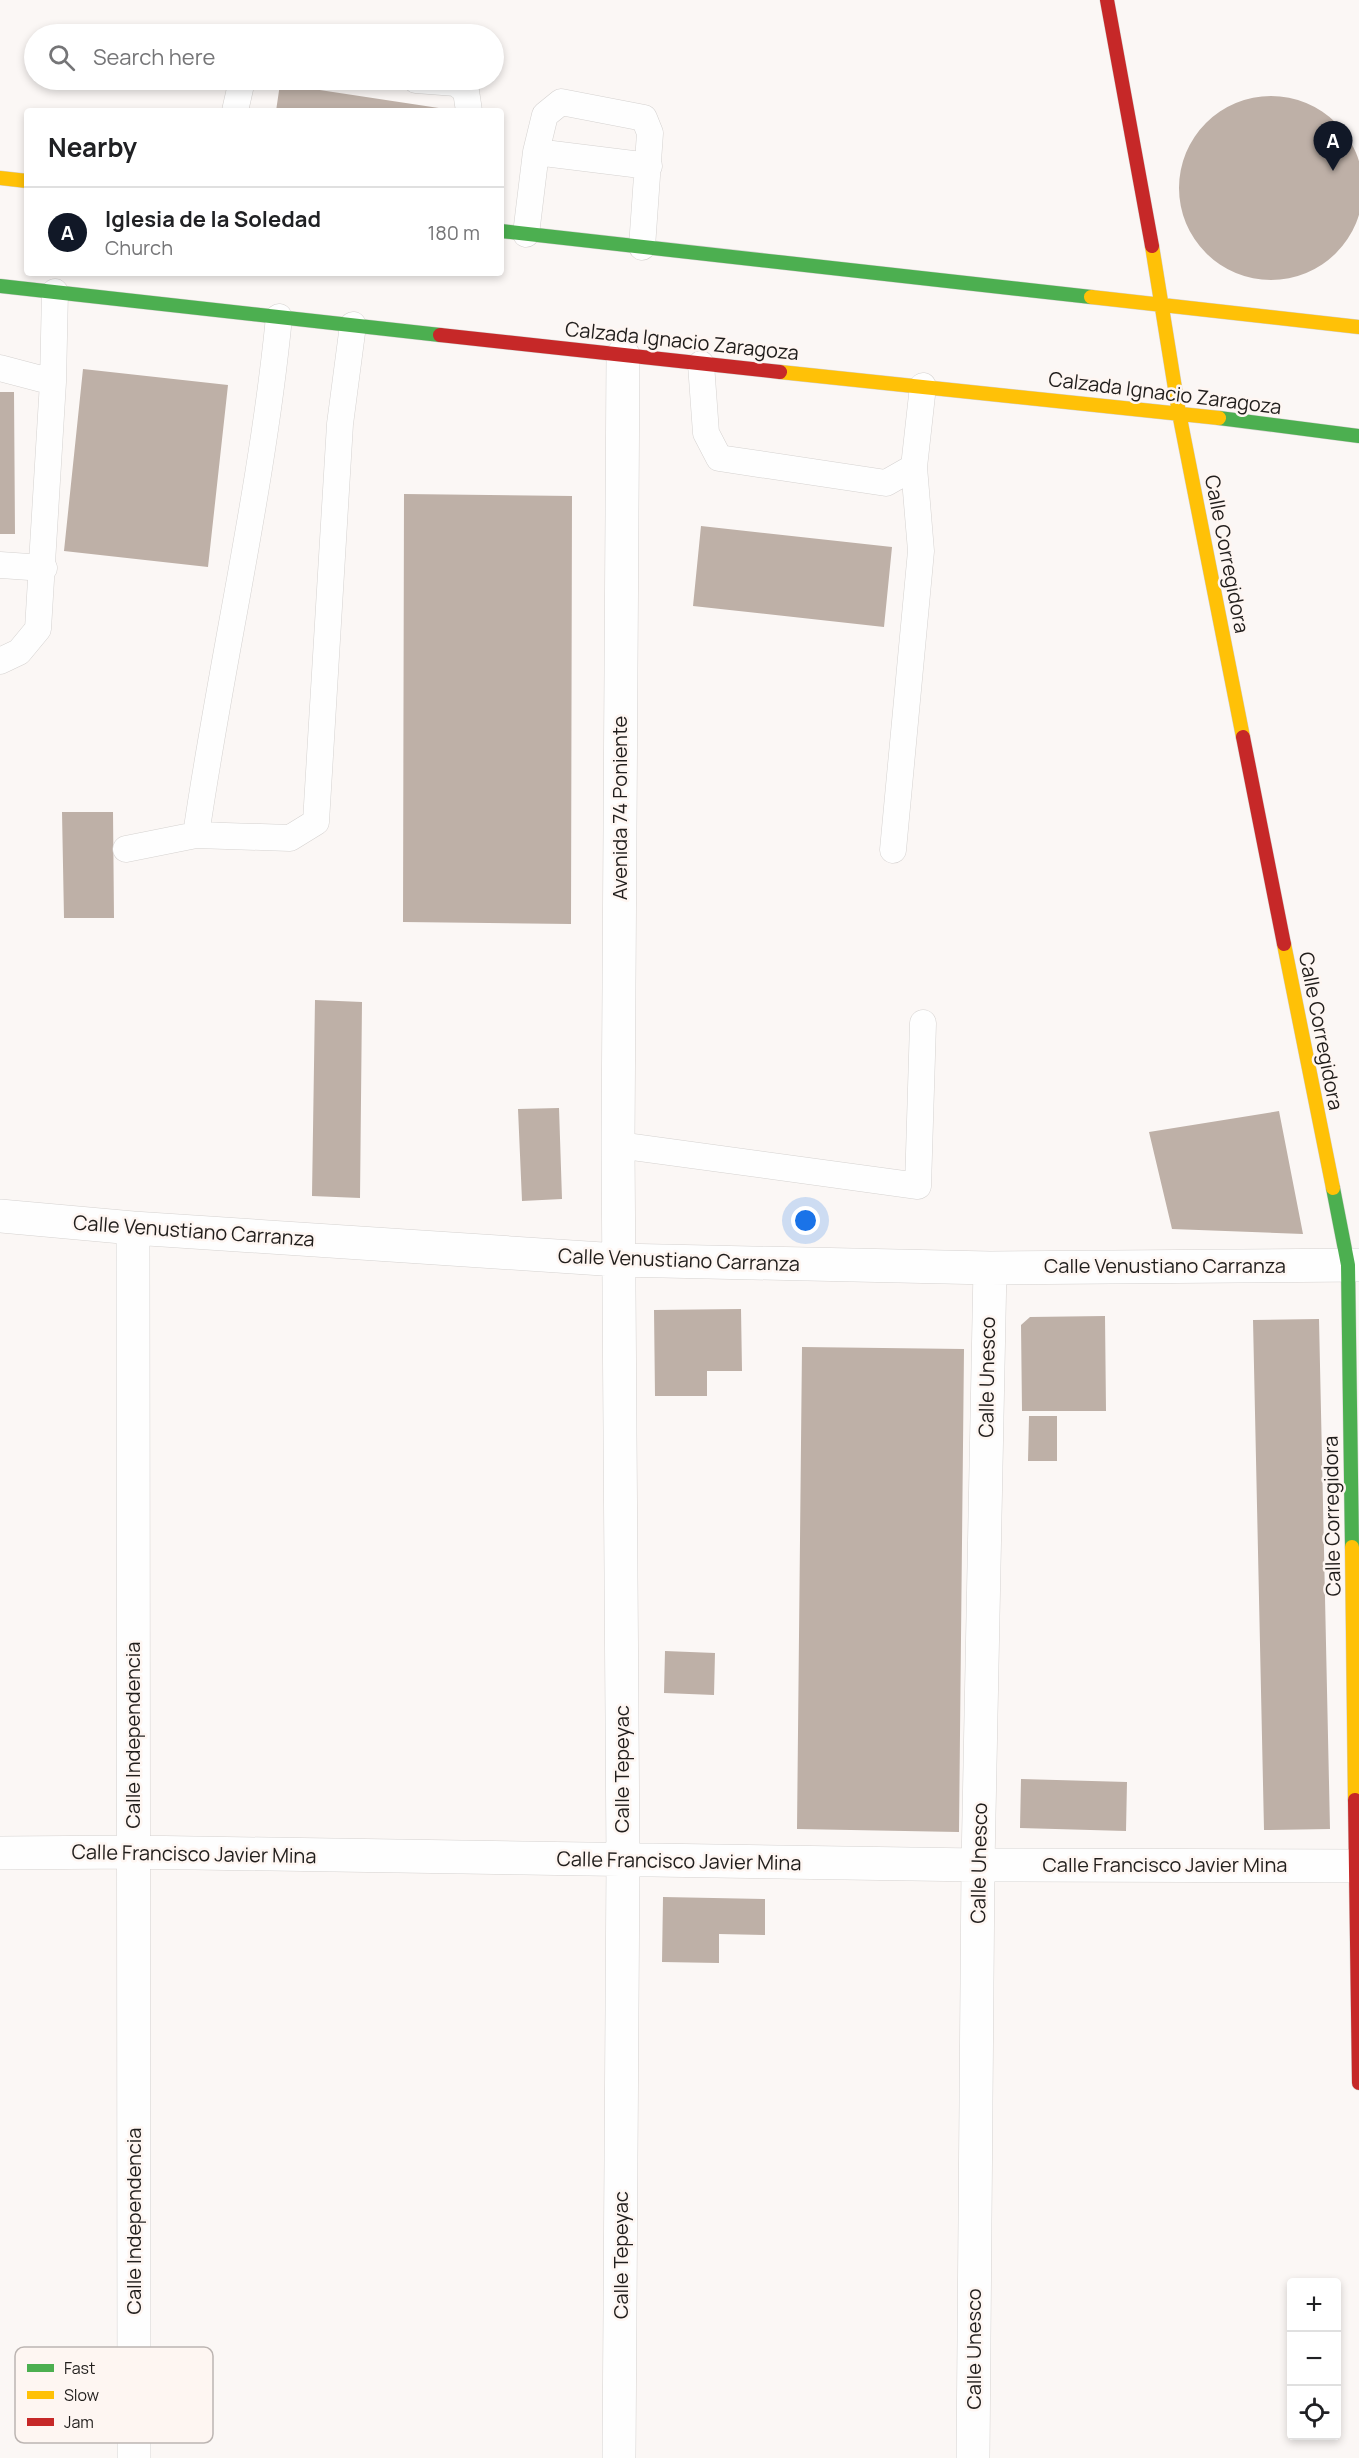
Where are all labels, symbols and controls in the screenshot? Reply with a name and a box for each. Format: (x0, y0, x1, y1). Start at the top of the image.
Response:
search box (24, 24, 504, 90)
icon: search (45, 41, 78, 74)
text: Search here (93, 42, 215, 72)
pin: A (1314, 122, 1352, 171)
text: Nearby (48, 129, 137, 165)
text: Iglesia de la Soledad (105, 204, 321, 234)
text: A (61, 219, 74, 246)
text: 180 m (427, 219, 480, 246)
text: Church (105, 234, 173, 261)
street label: Calzada Ignacio Zaragoza (564, 315, 800, 366)
street label: Calzada Ignacio Zaragoza (1047, 365, 1283, 420)
street label: Calle Corregidora (1199, 472, 1256, 635)
street label: Avenida 74 Poniente (606, 716, 633, 900)
street label: Calle Corregidora (1293, 949, 1350, 1112)
your location (791, 1206, 820, 1235)
street label: Calle Venustiano Carranza (72, 1209, 316, 1252)
street label: Calle Venustiano Carranza (558, 1242, 800, 1277)
street label: Calle Venustiano Carranza (1044, 1252, 1286, 1279)
street label: Calle Unesco (972, 1316, 1001, 1438)
street label: Calle Corregidora (1317, 1435, 1346, 1597)
street label: Calle Independencia (119, 1642, 146, 1828)
street label: Calle Tepeyac (608, 1705, 635, 1833)
street label: Calle Unesco (964, 1802, 993, 1924)
street label: Calle Francisco Javier Mina (71, 1838, 317, 1869)
street label: Calle Francisco Javier Mina (556, 1845, 802, 1876)
street label: Calle Francisco Javier Mina (1043, 1851, 1287, 1878)
street label: Calle Independencia (120, 2128, 147, 2314)
street label: Calle Tepeyac (607, 2191, 634, 2319)
map controls (1287, 2278, 1341, 2440)
button: + (1287, 2278, 1341, 2332)
street label: Calle Unesco (960, 2288, 987, 2410)
button: − (1287, 2332, 1341, 2386)
legend (15, 2347, 213, 2443)
text: Fast (64, 2357, 95, 2379)
text: Slow (64, 2384, 99, 2406)
button: locate (1287, 2386, 1341, 2440)
text: Jam (64, 2411, 94, 2433)

